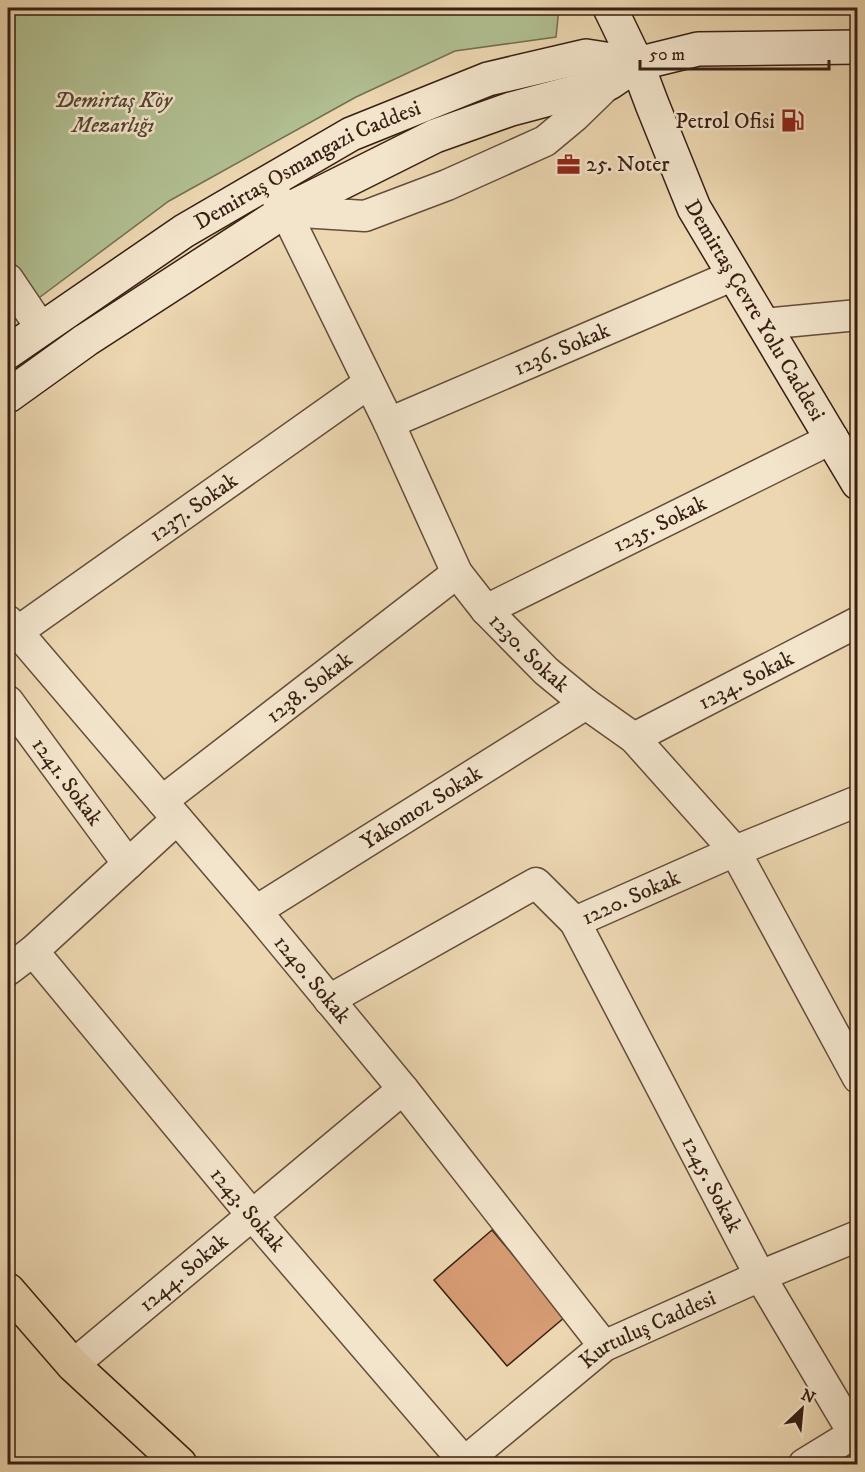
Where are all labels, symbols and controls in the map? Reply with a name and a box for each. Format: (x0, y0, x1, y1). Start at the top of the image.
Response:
scale bar (640, 33, 829, 71)
text: 50 m (649, 44, 685, 66)
park label: Demirtaş Köy Mezarlığı (54, 87, 173, 139)
street label: Demirtaş Osmangazi Caddesi (189, 94, 424, 236)
place label: Petrol Ofisi (675, 108, 775, 135)
fuel station icon: Petrol Ofisi (780, 108, 806, 134)
office icon: 25. Noter (555, 151, 581, 177)
place label: 25. Noter (586, 151, 670, 178)
street label: Demirtaş Çevre Yolu Caddesi (679, 195, 831, 426)
street label: 1236. Sokak (510, 316, 614, 381)
street label: 1237. Sokak (144, 467, 243, 548)
street label: 1235. Sokak (609, 489, 711, 558)
street label: 1230. Sokak (483, 607, 575, 698)
street label: 1234. Sokak (694, 644, 798, 716)
street label: 1238. Sokak (261, 646, 358, 729)
street label: 1241. Sokak (26, 732, 109, 831)
street label: Yakomoz Sokak (356, 759, 487, 856)
street label: 1220. Sokak (577, 864, 684, 931)
street label: 1240. Sokak (268, 929, 357, 1029)
street label: 1245. Sokak (676, 1132, 748, 1237)
street label: 1243. Sokak (204, 1161, 291, 1258)
street label: 1244. Sokak (133, 1228, 234, 1318)
street label: Kurtuluş Caddesi (574, 1284, 720, 1374)
north arrow (772, 1379, 832, 1439)
text: N (798, 1385, 818, 1408)

